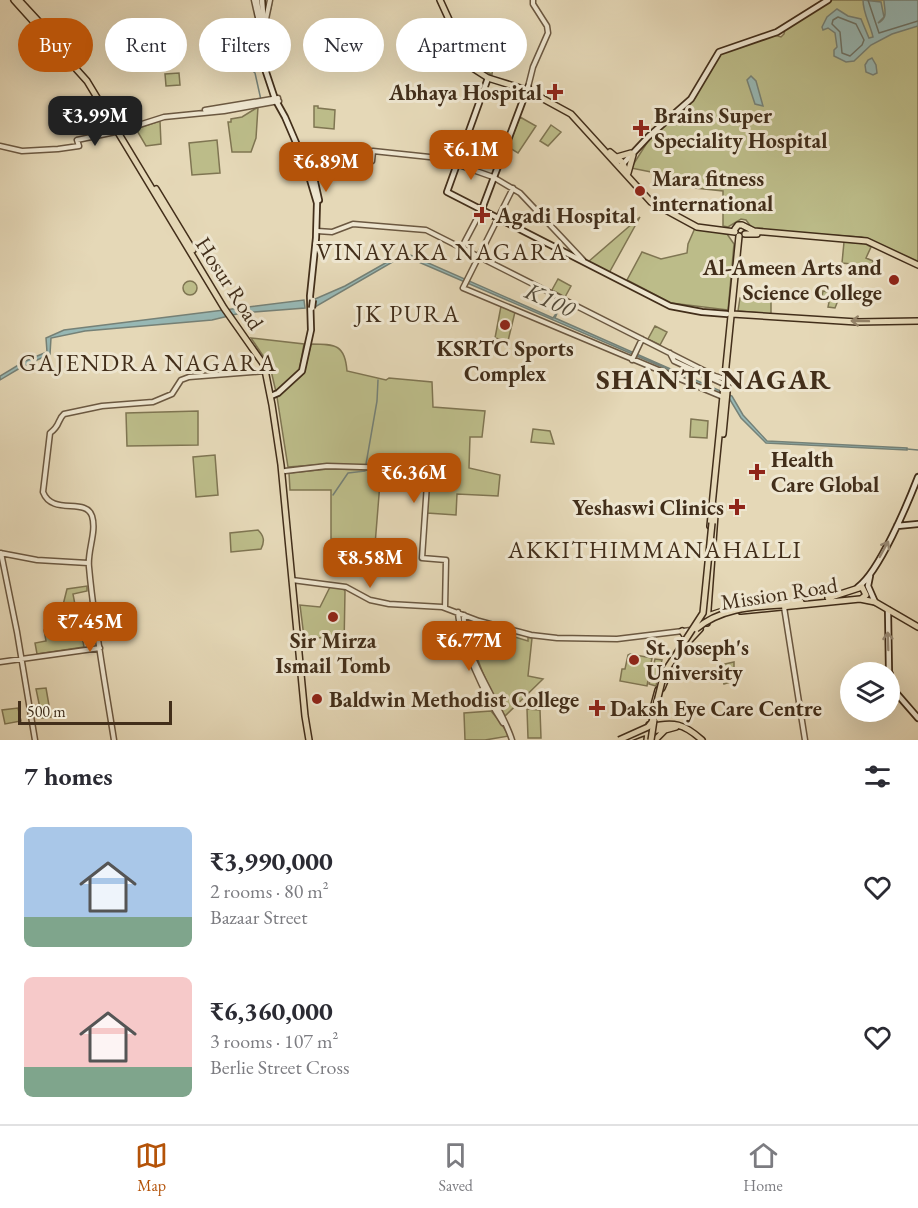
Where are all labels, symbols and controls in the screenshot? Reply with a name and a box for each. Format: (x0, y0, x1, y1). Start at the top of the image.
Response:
chip: Buy (18, 18, 93, 72)
chip: Rent (105, 18, 187, 72)
chip: Filters (199, 18, 291, 72)
chip: New (303, 18, 384, 72)
chip: Apartment (396, 18, 527, 72)
place label: Abhaya Hospital (388, 78, 542, 107)
marker: Abhaya Hospital (546, 83, 564, 101)
pin: ₹3.99M (46, 96, 144, 147)
place label: Brains Super Speciality Hospital (654, 101, 827, 155)
text: ₹3.99M (62, 102, 128, 128)
marker: Brains Super Speciality Hospital (632, 119, 650, 137)
pin: ₹6.1M (429, 130, 513, 181)
text: ₹6.1M (444, 136, 499, 162)
pin: ₹6.89M (277, 142, 375, 193)
text: ₹6.89M (293, 148, 359, 174)
place label: Mara fitness international (652, 164, 773, 218)
marker: Mara fitness international (633, 184, 647, 198)
place label: Agadi Hospital (495, 201, 636, 230)
marker: Agadi Hospital (473, 206, 491, 224)
street label: Hosur Road (189, 231, 271, 336)
district label: VINAYAKA NAGARA (316, 236, 568, 267)
place label: Al-Ameen Arts and Science College (702, 253, 882, 307)
marker: Al-Ameen Arts and Science College (887, 273, 901, 287)
water label: K100 (520, 275, 581, 325)
district label: JK PURA (353, 298, 461, 329)
one-way arrow (850, 316, 870, 327)
marker: KSRTC Sports Complex (498, 318, 512, 332)
place label: KSRTC Sports Complex (436, 334, 574, 388)
district label: GAJENDRA NAGARA (19, 347, 277, 378)
district label: SHANTI NAGAR (596, 361, 832, 397)
place label: Health Care Global (771, 445, 879, 499)
pin: ₹6.36M (365, 453, 463, 504)
text: ₹6.36M (381, 459, 447, 485)
marker: Health Care Global (748, 463, 766, 481)
place label: Yeshaswi Clinics (572, 493, 724, 522)
marker: Yeshaswi Clinics (728, 498, 746, 516)
district label: AKKITHIMMANAHALLI (507, 534, 802, 565)
pin: ₹8.58M (321, 538, 419, 589)
one-way arrow (878, 541, 890, 558)
text: ₹8.58M (337, 544, 403, 570)
street label: Mission Road (719, 570, 840, 617)
pin: ₹7.45M (41, 602, 139, 653)
text: ₹7.45M (57, 608, 123, 634)
marker: Sir Mirza Ismail Tomb (326, 610, 340, 624)
pin: ₹6.77M (420, 621, 518, 672)
place label: Sir Mirza Ismail Tomb (276, 626, 391, 680)
text: ₹6.77M (436, 627, 502, 653)
one-way arrow (883, 631, 894, 651)
place label: St. Joseph's University (646, 633, 749, 687)
marker: St. Joseph's University (627, 653, 641, 667)
map controls (840, 662, 900, 722)
button: layers (840, 662, 900, 722)
place label: Baldwin Methodist College (329, 685, 579, 714)
marker: Baldwin Methodist College (310, 692, 324, 706)
place label: Daksh Eye Care Centre (610, 694, 822, 723)
scale bar (18, 698, 172, 726)
marker: Daksh Eye Care Centre (588, 699, 606, 717)
text: 500 m (27, 701, 66, 722)
text: 7 homes (24, 759, 113, 793)
icon: filters (861, 760, 894, 793)
text: ₹3,990,000 (210, 844, 333, 878)
icon: home (72, 851, 144, 923)
icon: heart (861, 871, 894, 904)
text: 2 rooms · 80 m² (210, 878, 329, 904)
text: Bazaar Street (210, 904, 307, 930)
text: ₹6,360,000 (210, 994, 333, 1028)
icon: home (72, 1001, 144, 1073)
icon: heart (861, 1021, 894, 1054)
text: 3 rooms · 107 m² (210, 1028, 338, 1054)
text: Berlie Street Cross (210, 1054, 349, 1080)
tab: Map (135, 1139, 168, 1196)
tab: Saved (439, 1139, 473, 1196)
tab: Home (743, 1139, 783, 1196)

